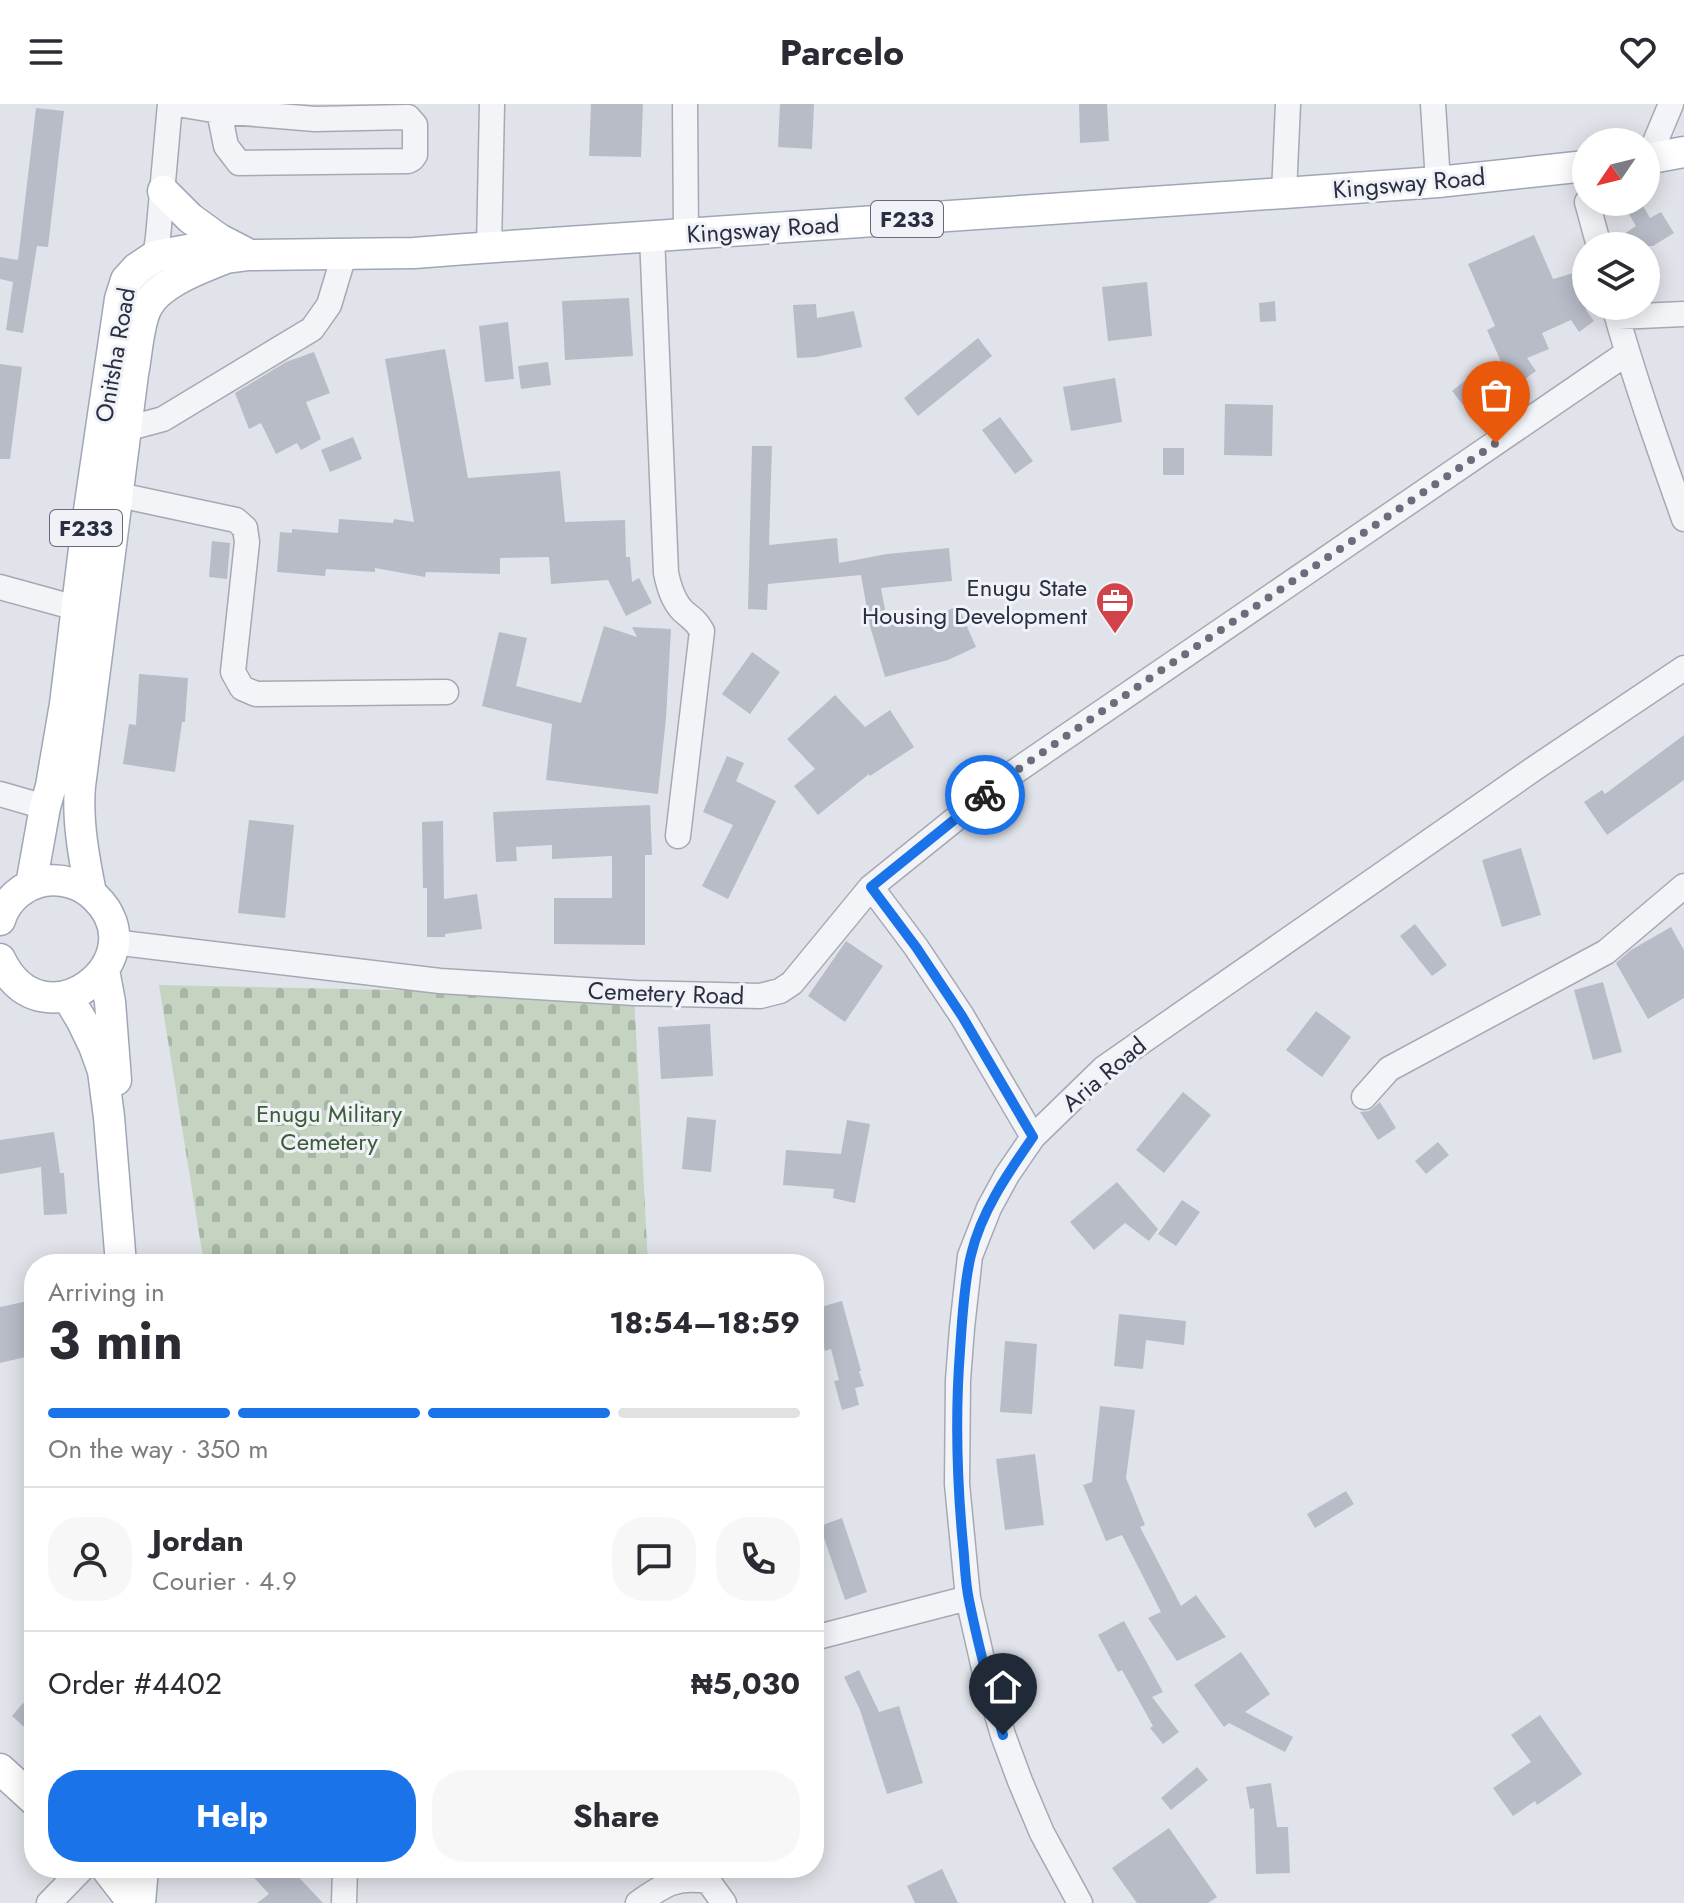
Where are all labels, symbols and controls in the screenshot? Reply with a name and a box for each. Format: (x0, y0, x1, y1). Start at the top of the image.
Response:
text: Parcelo (780, 26, 904, 78)
icon: menu (24, 30, 68, 74)
icon: heart (1616, 30, 1660, 74)
north arrow (1572, 128, 1660, 216)
map controls (1572, 128, 1660, 320)
street label: Kingsway Road (1331, 159, 1487, 207)
road number: F233 (871, 201, 943, 237)
street label: Kingsway Road (686, 206, 840, 252)
button: layers (1572, 232, 1660, 320)
street label: Onitsha Road (86, 285, 144, 425)
pin (1462, 361, 1530, 443)
icon: bag (1474, 373, 1518, 417)
road number: F233 (50, 510, 122, 546)
place label: Enugu State Housing Development (862, 570, 1087, 633)
office icon: Enugu State Housing Development (1094, 580, 1136, 635)
courier (945, 755, 1025, 835)
icon: bike (963, 773, 1007, 817)
street label: Cemetery Road (587, 973, 745, 1013)
street label: Aria Road (1054, 1028, 1154, 1120)
park label: Enugu Military Cemetery (256, 1096, 403, 1159)
text: Arriving in (48, 1273, 165, 1311)
text: 18:54–18:59 (609, 1301, 800, 1344)
text: 3 min (48, 1303, 183, 1379)
text: On the way · 350 m (48, 1430, 269, 1468)
button: person (48, 1517, 132, 1601)
button: chat (612, 1517, 696, 1601)
button: phone (716, 1517, 800, 1601)
text: Jordan (152, 1519, 244, 1562)
text: Courier · 4.9 (152, 1562, 297, 1600)
pin (969, 1653, 1037, 1735)
text: Order #4402 (48, 1662, 222, 1705)
text: ₦5,030 (691, 1662, 800, 1705)
icon: home (981, 1665, 1025, 1709)
button: Help (48, 1770, 416, 1862)
button: Share (432, 1770, 800, 1862)

